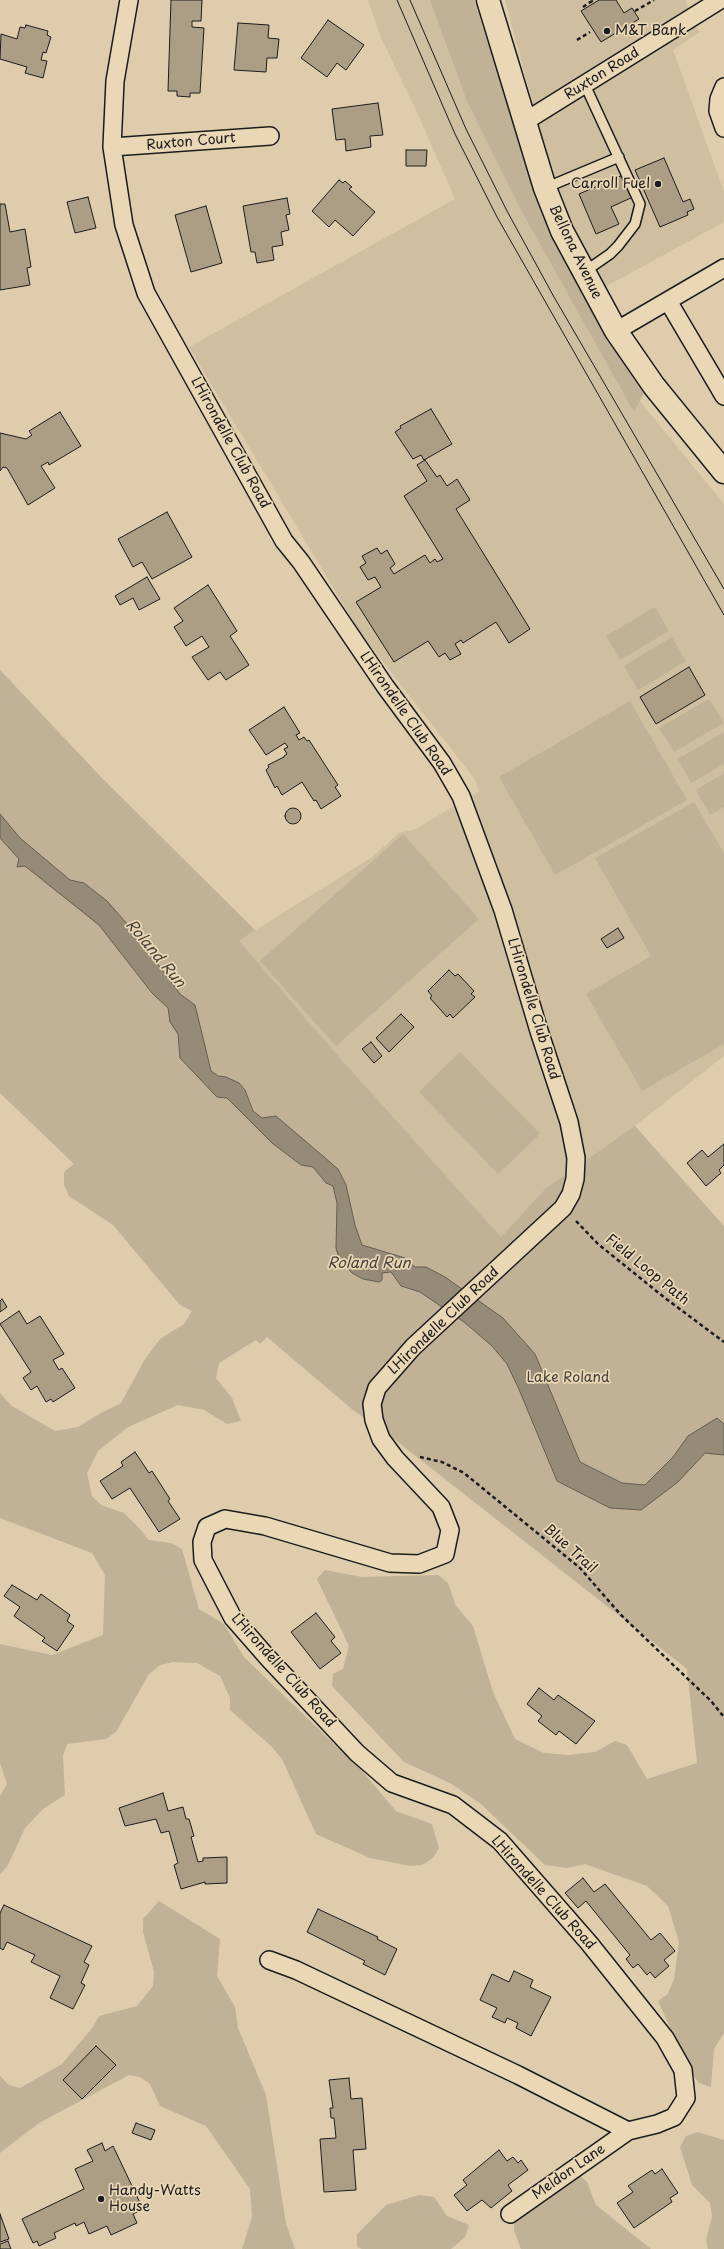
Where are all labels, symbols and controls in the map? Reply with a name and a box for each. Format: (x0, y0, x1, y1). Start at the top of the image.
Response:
place label: M&T Bank (615, 23, 686, 39)
marker: M&T Bank (602, 26, 612, 36)
street label: Ruxton Road (562, 44, 642, 104)
street label: Ruxton Court (146, 130, 236, 154)
place label: Carroll Fuel (571, 176, 650, 192)
marker: Carroll Fuel (653, 179, 663, 189)
street label: Bellona Avenue (545, 202, 605, 302)
street label: LHirondelle Club Road (187, 374, 273, 512)
street label: LHirondelle Club Road (356, 649, 454, 779)
water label: Roland Run (121, 916, 189, 992)
street label: LHirondelle Club Road (503, 936, 563, 1082)
street label: Field Loop Path (602, 1231, 692, 1309)
water label: Roland Run (327, 1255, 411, 1273)
street label: LHirondelle Club Road (385, 1264, 503, 1378)
park label: Lake Roland (526, 1370, 610, 1386)
street label: Blue Trail (540, 1521, 600, 1577)
street label: LHirondelle Club Road (227, 1611, 339, 1731)
street label: LHirondelle Club Road (487, 1833, 599, 1953)
street label: Meldon Lane (529, 2141, 609, 2203)
place label: Handy-Watts House (109, 2183, 201, 2216)
marker: Handy-Watts House (96, 2194, 106, 2204)

